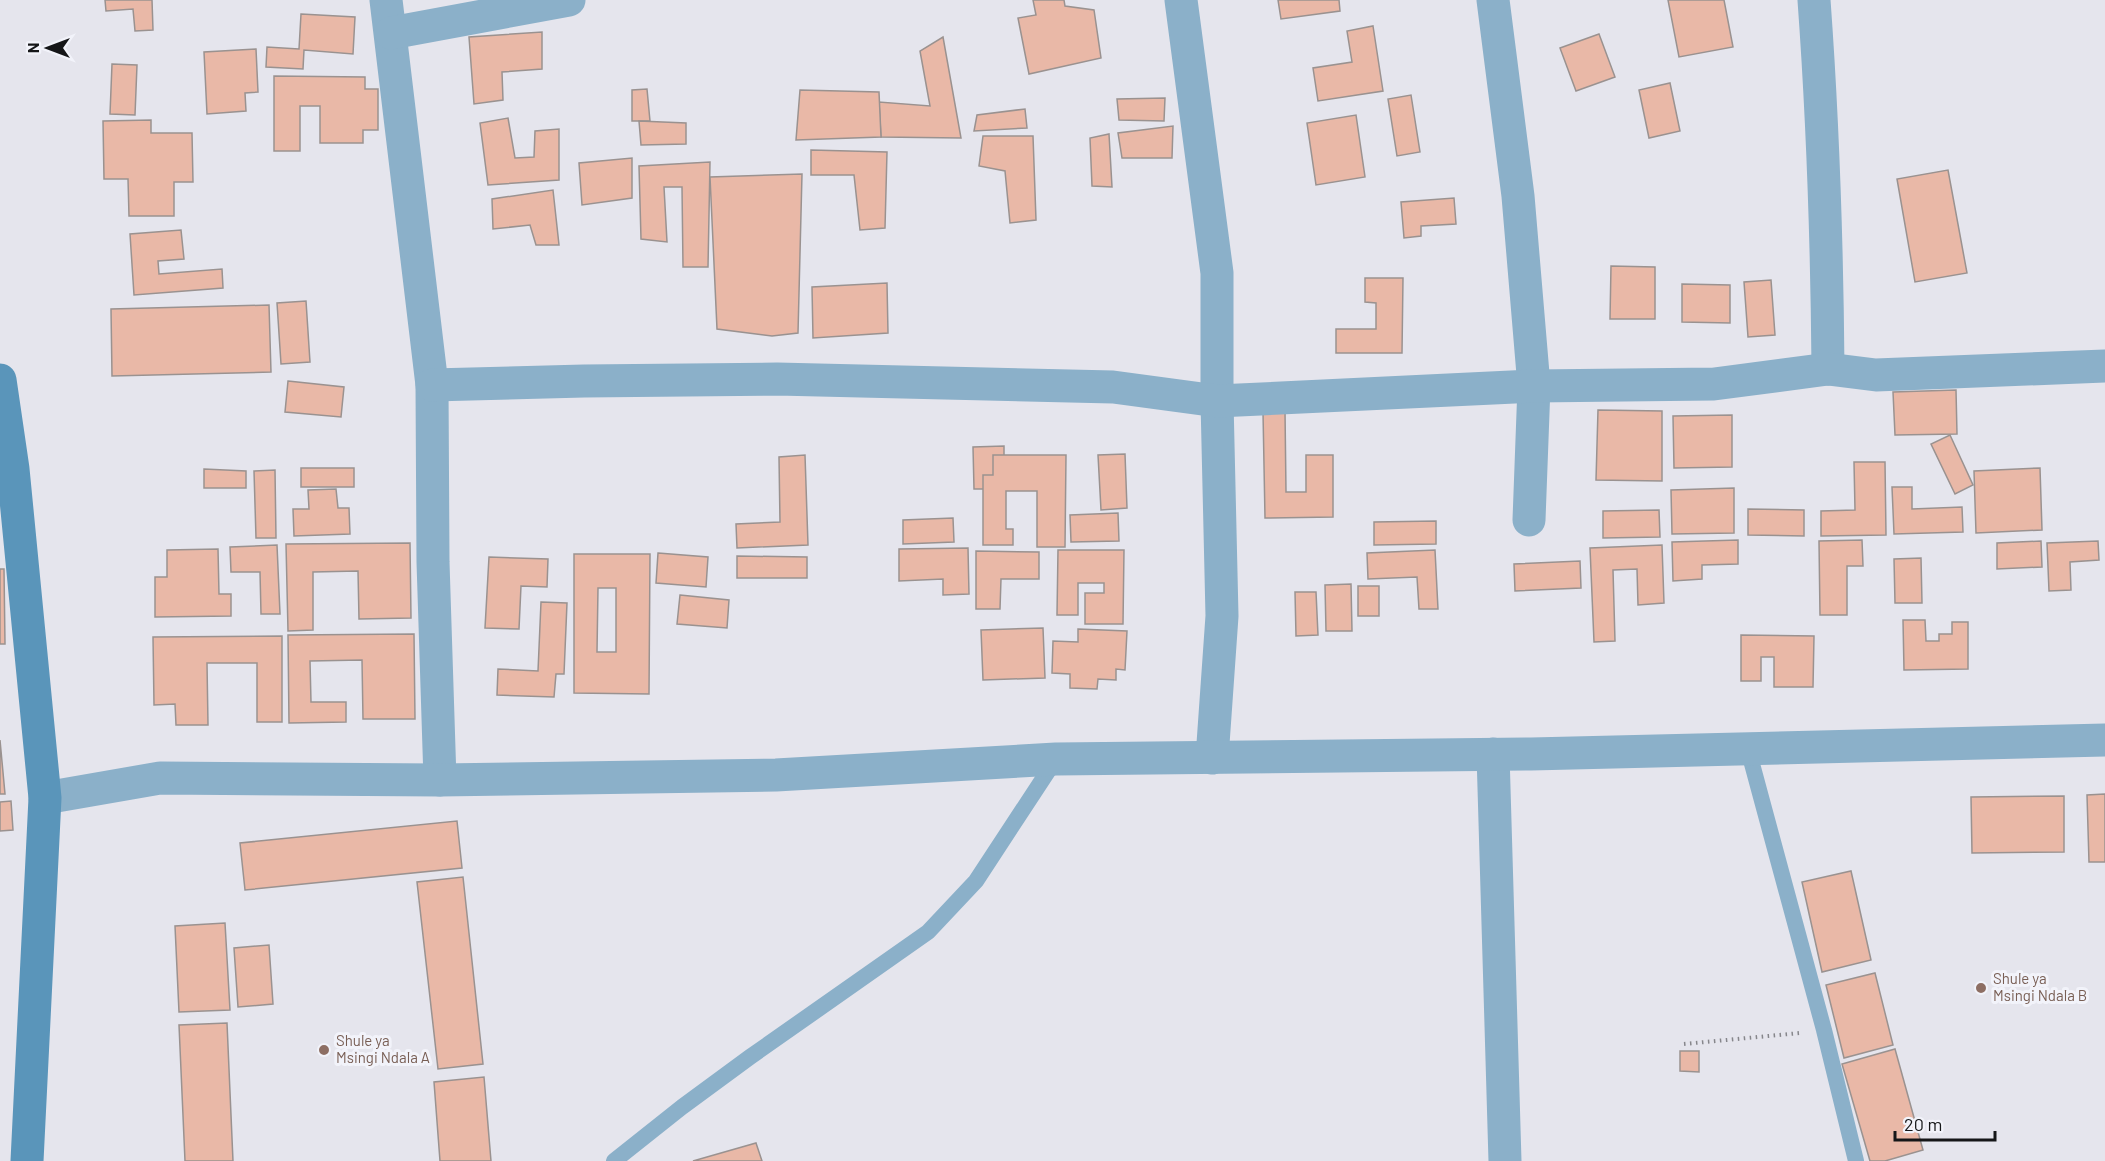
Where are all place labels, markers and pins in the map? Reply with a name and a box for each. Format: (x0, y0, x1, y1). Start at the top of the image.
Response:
place label: Shule ya Msingi Ndala B (1993, 969, 2087, 1004)
marker: Shule ya Msingi Ndala B (1974, 981, 1988, 995)
place label: Shule ya Msingi Ndala A (336, 1031, 430, 1066)
marker: Shule ya Msingi Ndala A (317, 1043, 331, 1057)

